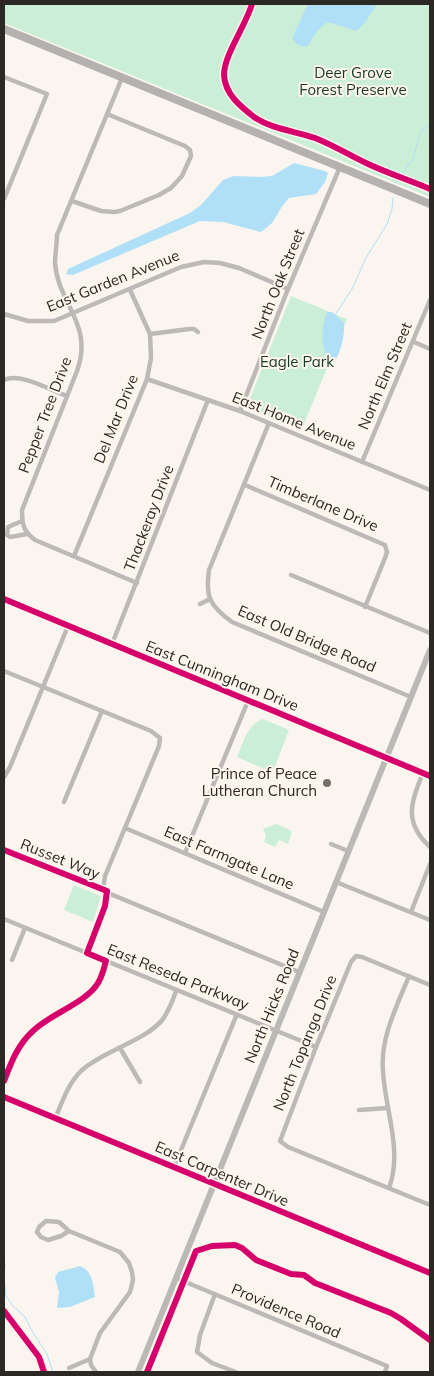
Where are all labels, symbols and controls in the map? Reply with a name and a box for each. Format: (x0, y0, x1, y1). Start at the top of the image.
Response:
park label: Deer Grove Forest Preserve (299, 63, 407, 99)
street label: North Oak Street (247, 226, 308, 342)
street label: East Garden Avenue (44, 245, 182, 316)
street label: North Elm Street (353, 319, 416, 432)
park label: Eagle Park (260, 352, 334, 371)
street label: Pepper Tree Drive (14, 354, 75, 476)
street label: Del Mar Drive (89, 372, 142, 466)
street label: East Home Avenue (230, 387, 359, 454)
street label: Thackeray Drive (120, 462, 178, 574)
street label: Timberlane Drive (265, 472, 381, 535)
street label: East Old Bridge Road (235, 601, 379, 676)
street label: East Cunningham Drive (143, 636, 301, 715)
place label: Prince of Peace Lutheran Church (202, 764, 317, 800)
marker: Prince of Peace Lutheran Church (321, 777, 333, 789)
street label: East Farmgate Lane (161, 822, 297, 894)
street label: Russet Way (18, 834, 103, 883)
street label: East Reseda Parkway (105, 939, 252, 1014)
street label: North Hicks Road (240, 946, 303, 1066)
street label: North Topanga Drive (269, 972, 341, 1114)
street label: East Carpenter Drive (152, 1137, 292, 1210)
street label: Providence Road (229, 1279, 344, 1342)

